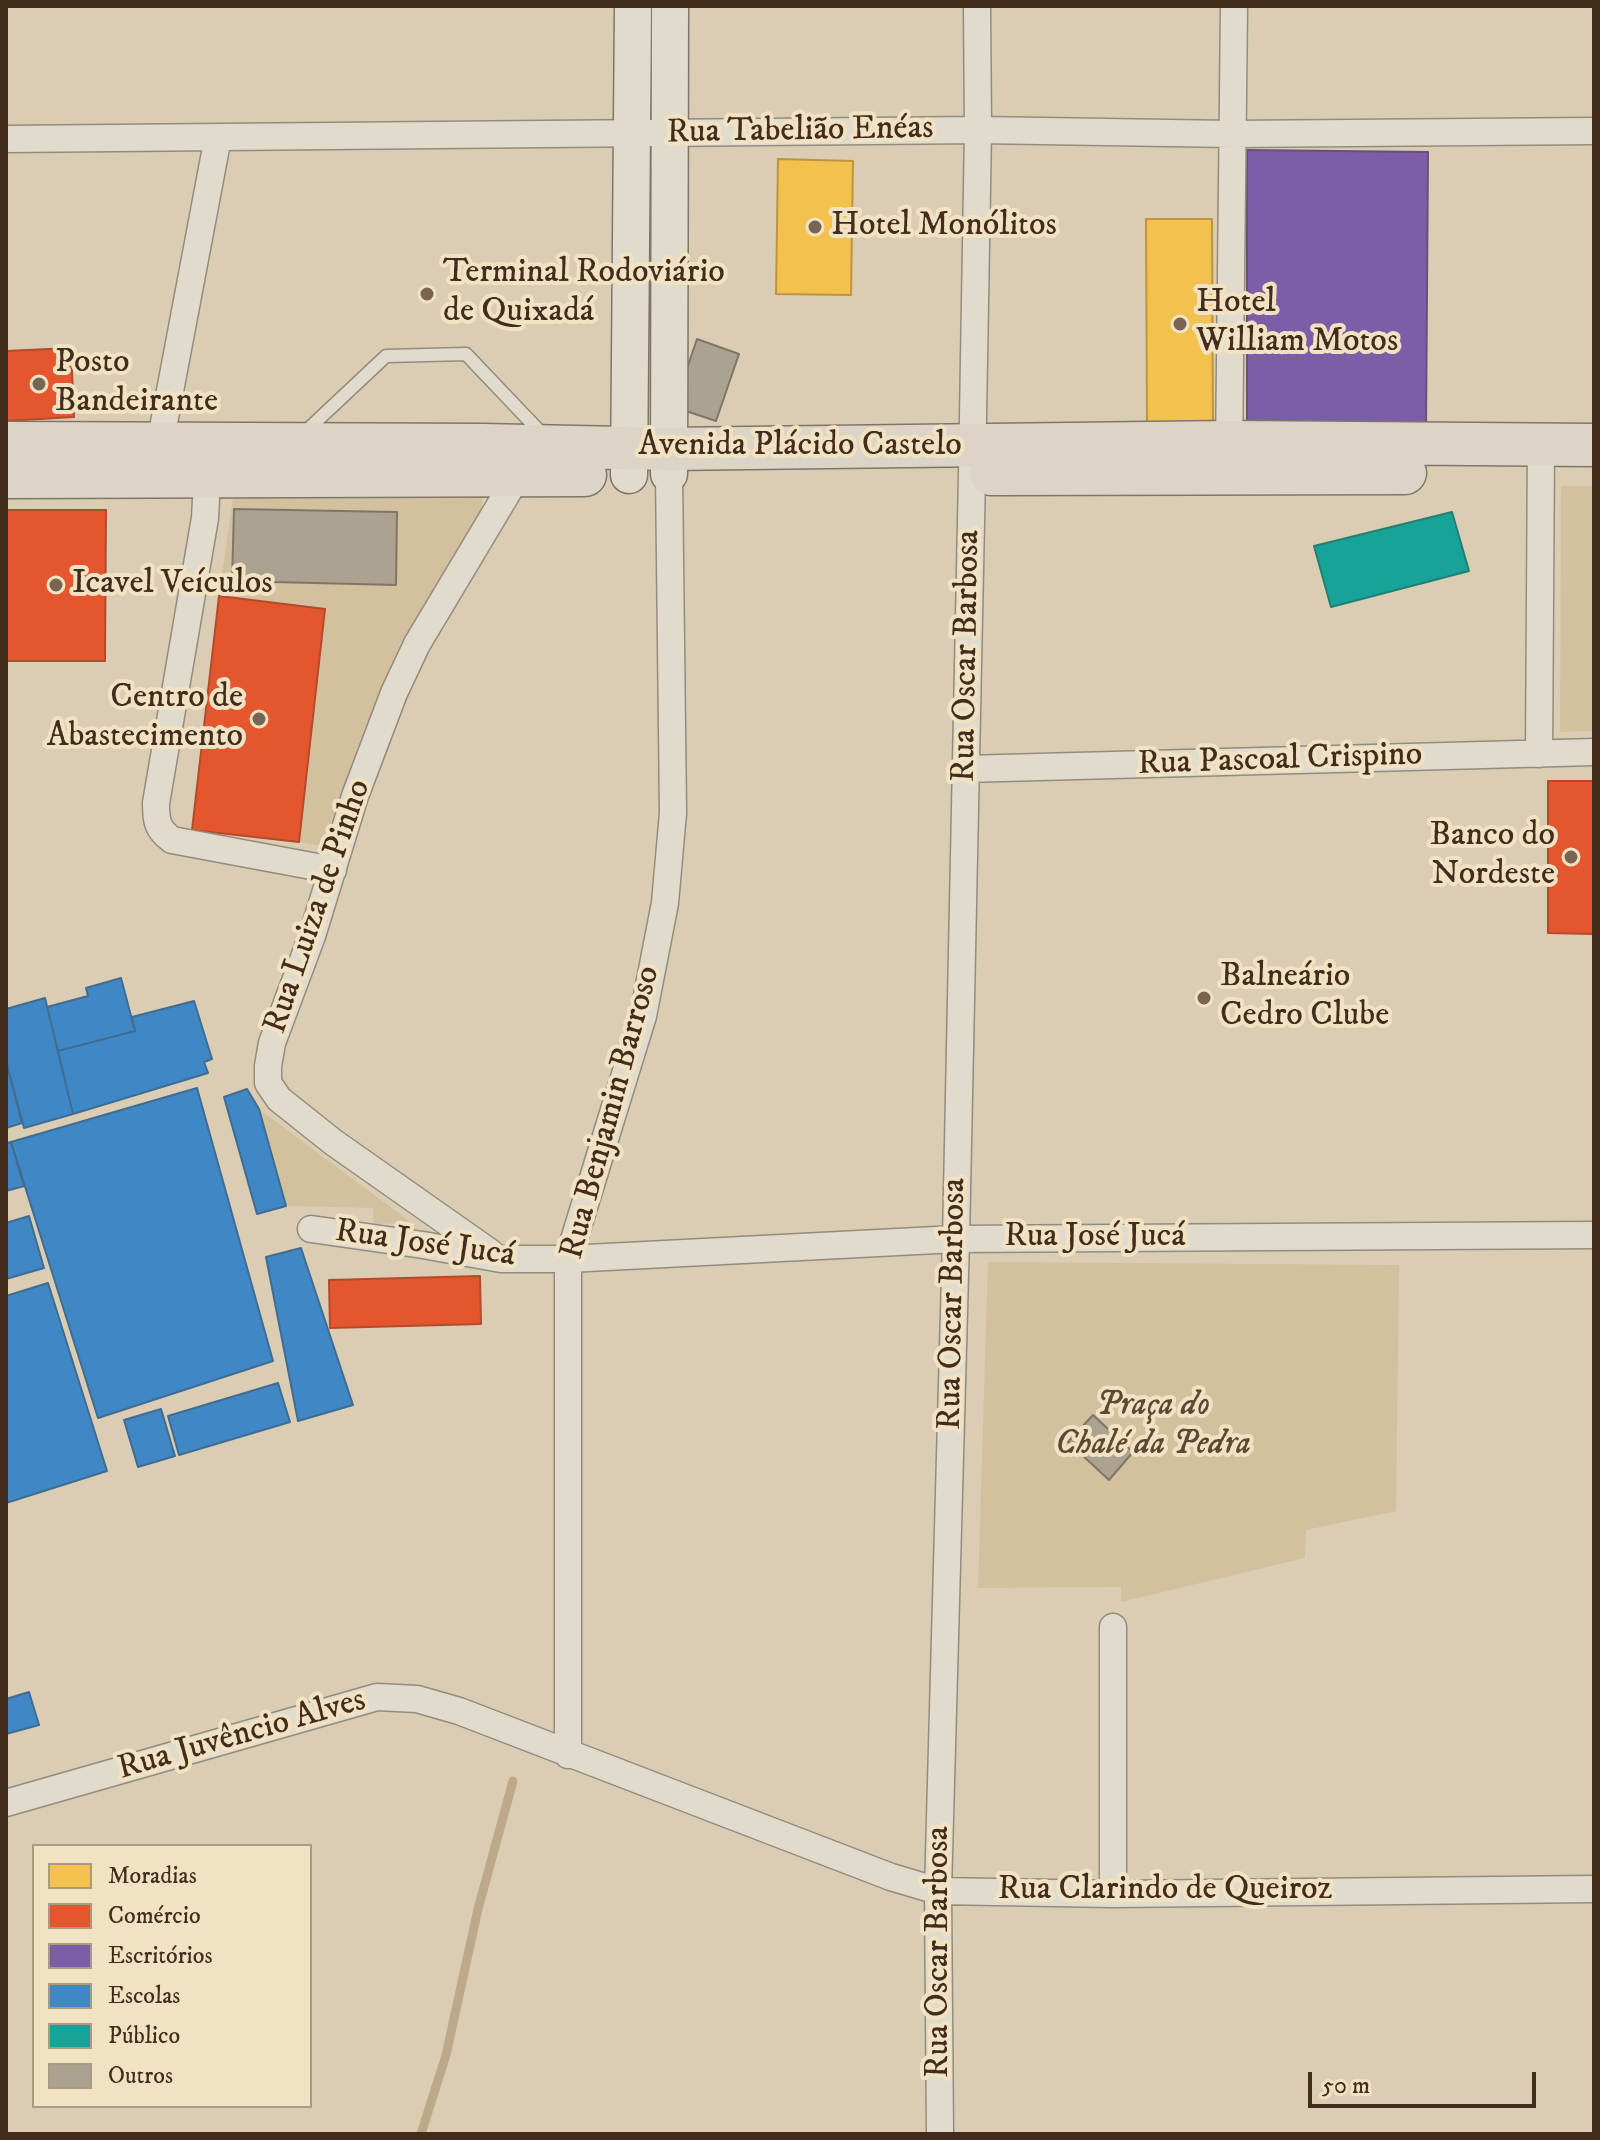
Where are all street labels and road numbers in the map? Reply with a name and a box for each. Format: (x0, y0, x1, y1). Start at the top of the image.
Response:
street label: Rua Tabelião Enéas (666, 109, 934, 155)
street label: Avenida Plácido Castelo (638, 427, 962, 467)
street label: Rua Oscar Barbosa (945, 530, 991, 782)
street label: Rua Pascoal Crispino (1137, 736, 1423, 786)
street label: Rua Luiza de Pinho (256, 775, 382, 1039)
street label: Rua Benjamin Barroso (553, 962, 671, 1264)
street label: Rua Oscar Barbosa (931, 1178, 977, 1430)
street label: Rua José Jucá (332, 1212, 518, 1278)
street label: Rua José Jucá (1004, 1218, 1186, 1258)
street label: Rua Juvêncio Alves (113, 1681, 371, 1791)
street label: Rua Oscar Barbosa (920, 1826, 960, 2078)
street label: Rua Clarindo de Queiroz (998, 1871, 1332, 1911)

